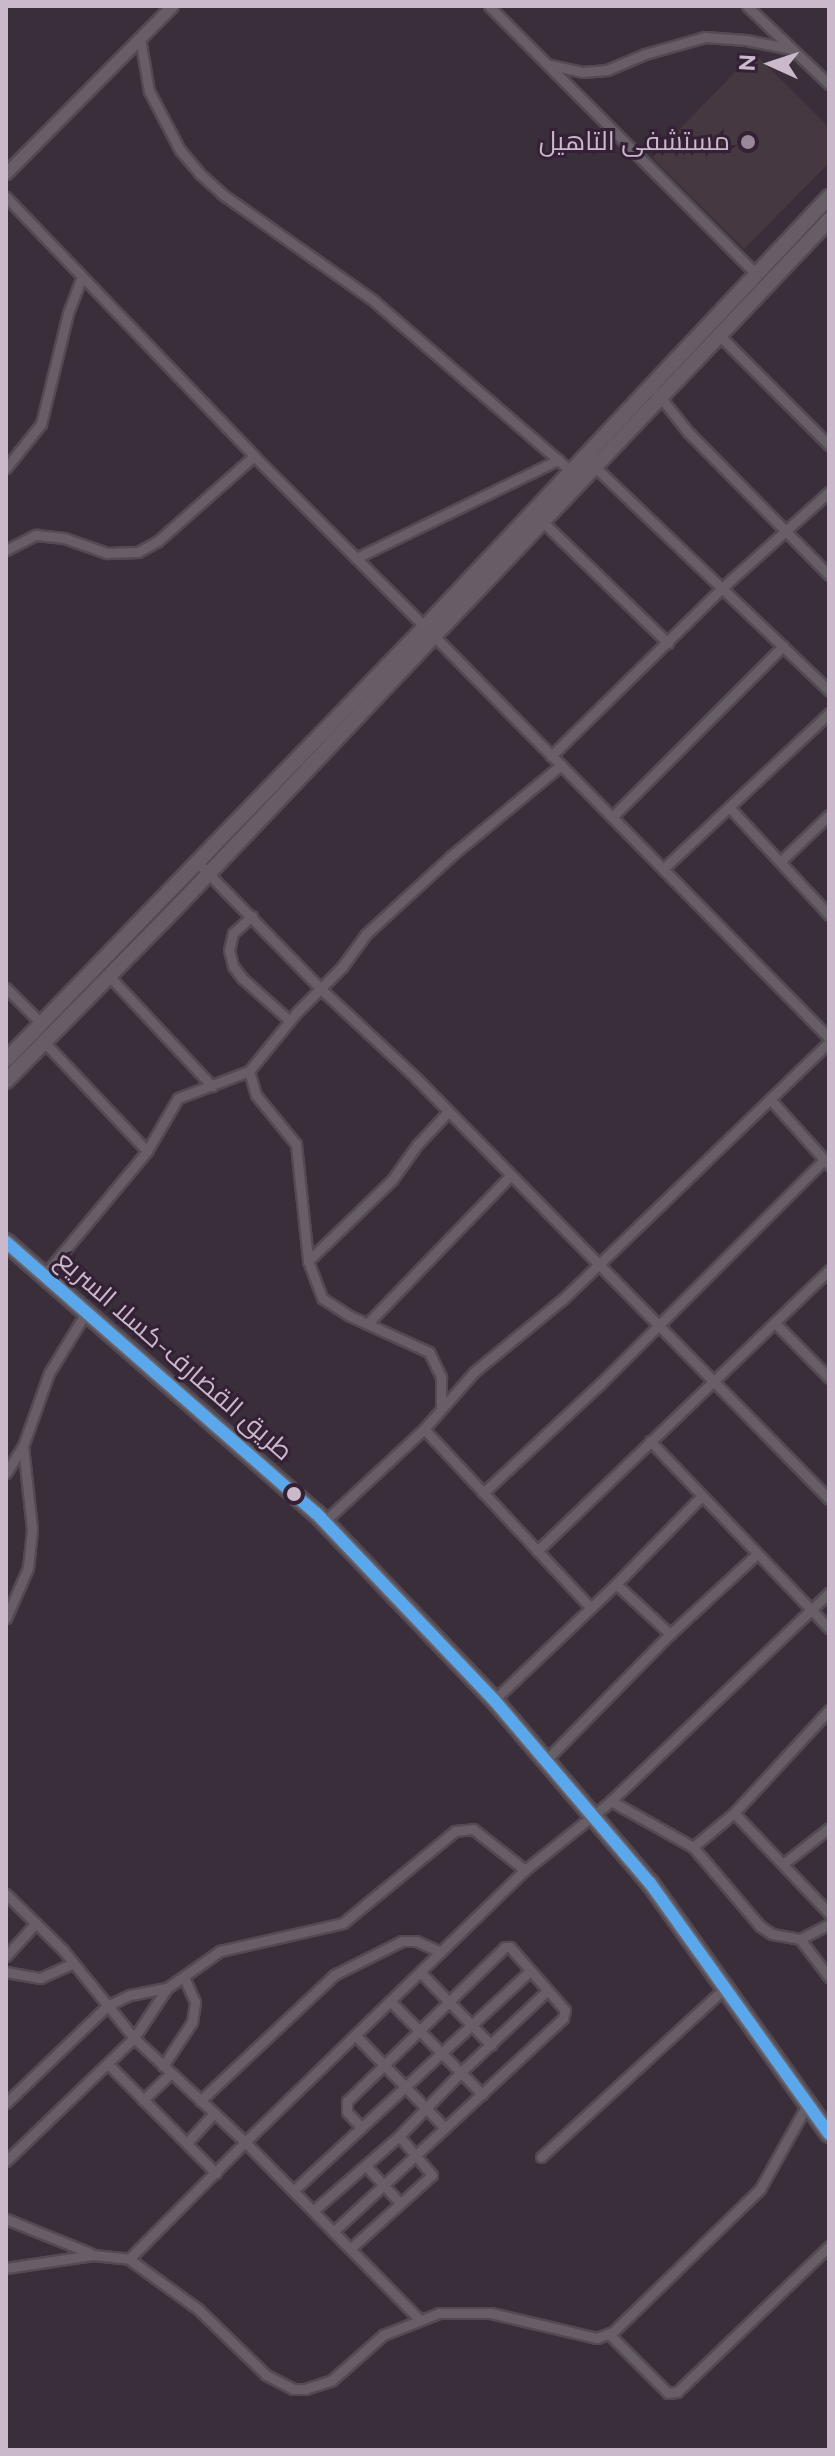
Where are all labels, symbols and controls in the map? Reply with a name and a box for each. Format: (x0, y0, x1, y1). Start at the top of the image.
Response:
north arrow (731, 24, 811, 104)
text: N (734, 54, 760, 72)
place label: مستشفى التاهيل (539, 126, 730, 158)
marker: مستشفى التاهيل (737, 131, 759, 153)
street label: طريق القضارف-كسلا السريع (49, 1245, 299, 1467)
unlabelled marker (286, 1486, 302, 1502)

